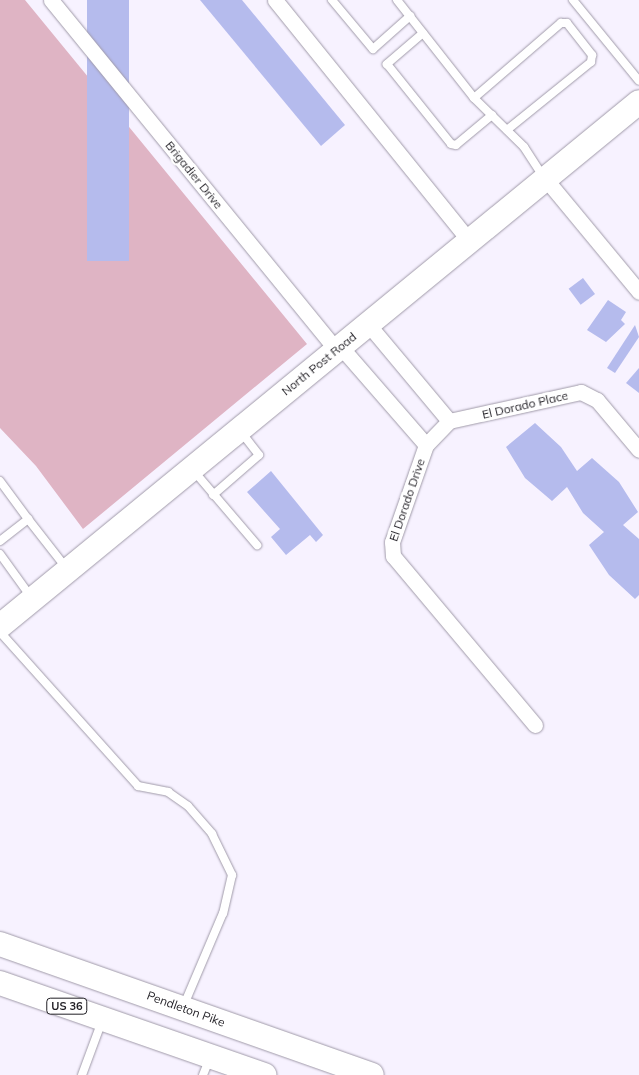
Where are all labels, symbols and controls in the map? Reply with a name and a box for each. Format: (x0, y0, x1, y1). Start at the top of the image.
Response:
street label: Brigadier Drive (162, 138, 226, 212)
street label: North Post Road (279, 329, 359, 399)
street label: El Dorado Place (481, 388, 569, 422)
street label: El Dorado Drive (386, 457, 428, 543)
street label: Pendleton Pike (145, 988, 227, 1030)
road number: US 36 (46, 998, 88, 1014)

